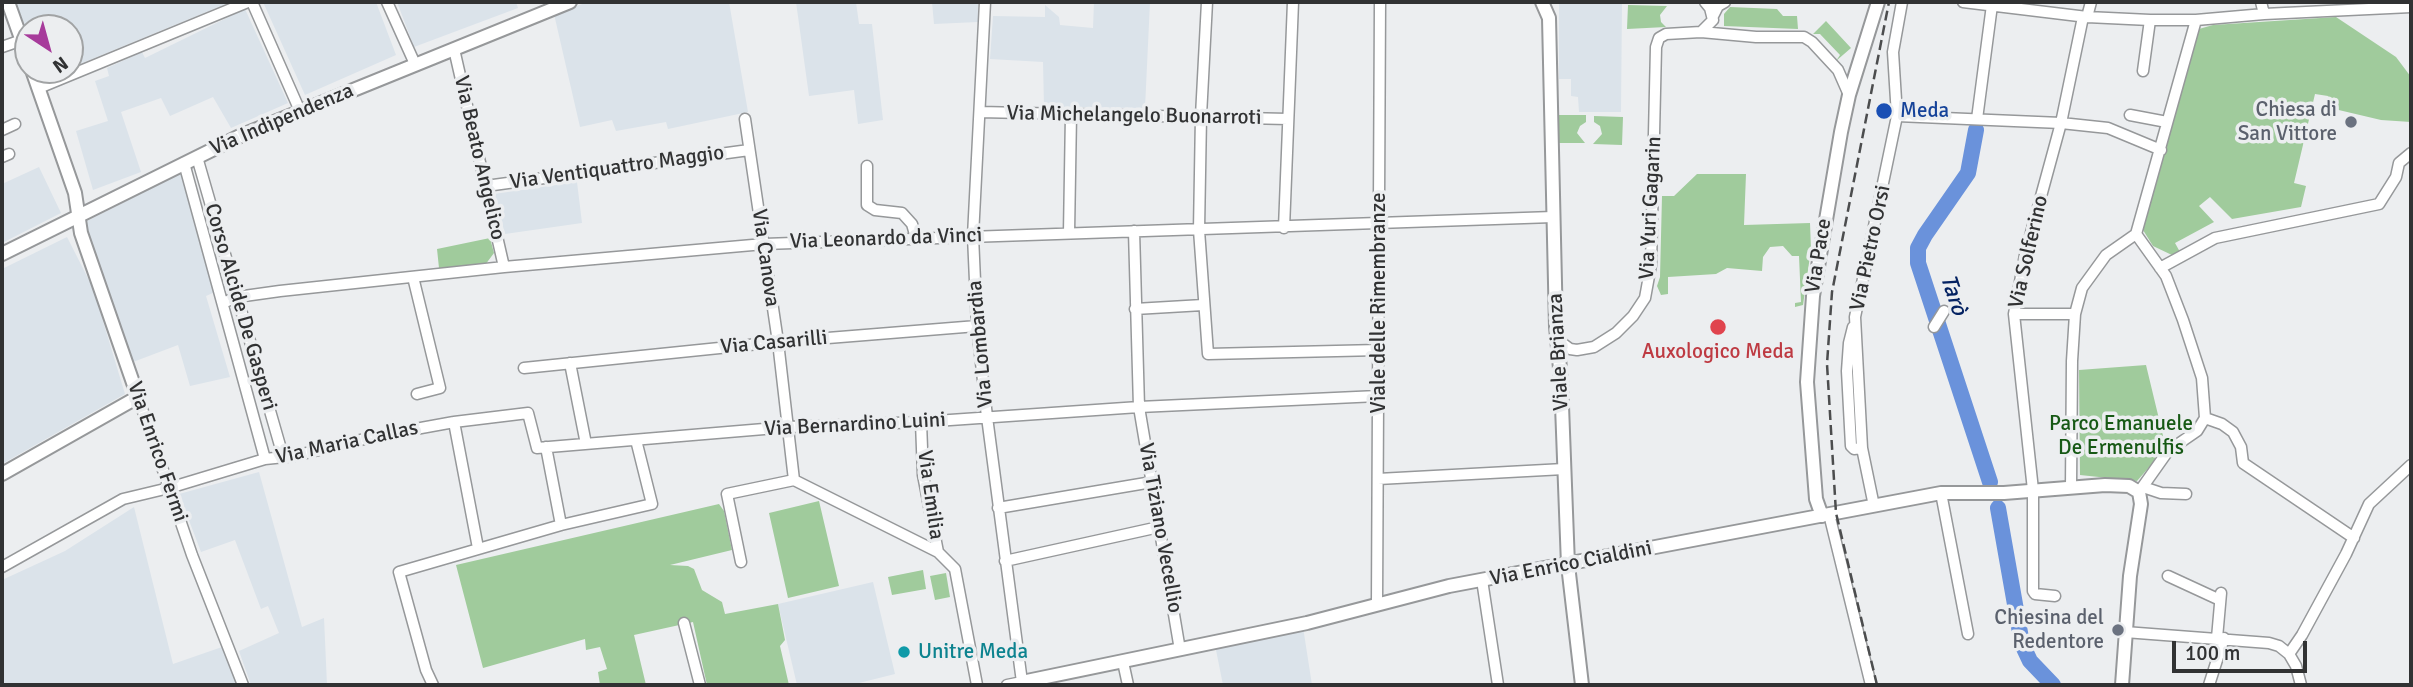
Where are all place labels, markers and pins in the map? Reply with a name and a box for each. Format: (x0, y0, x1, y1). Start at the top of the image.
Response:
place label: Chiesa di San Vittore (2238, 97, 2337, 147)
place label: Meda (1900, 98, 1949, 124)
marker: Meda (1874, 101, 1894, 121)
marker: Chiesa di San Vittore (2343, 114, 2359, 130)
marker: Auxologico Meda (1708, 317, 1728, 337)
place label: Auxologico Meda (1642, 339, 1794, 365)
place label: Chiesina del Redentore (1994, 605, 2104, 655)
marker: Chiesina del Redentore (2110, 622, 2126, 638)
place label: Unitre Meda (918, 639, 1028, 665)
marker: Unitre Meda (896, 644, 912, 660)

